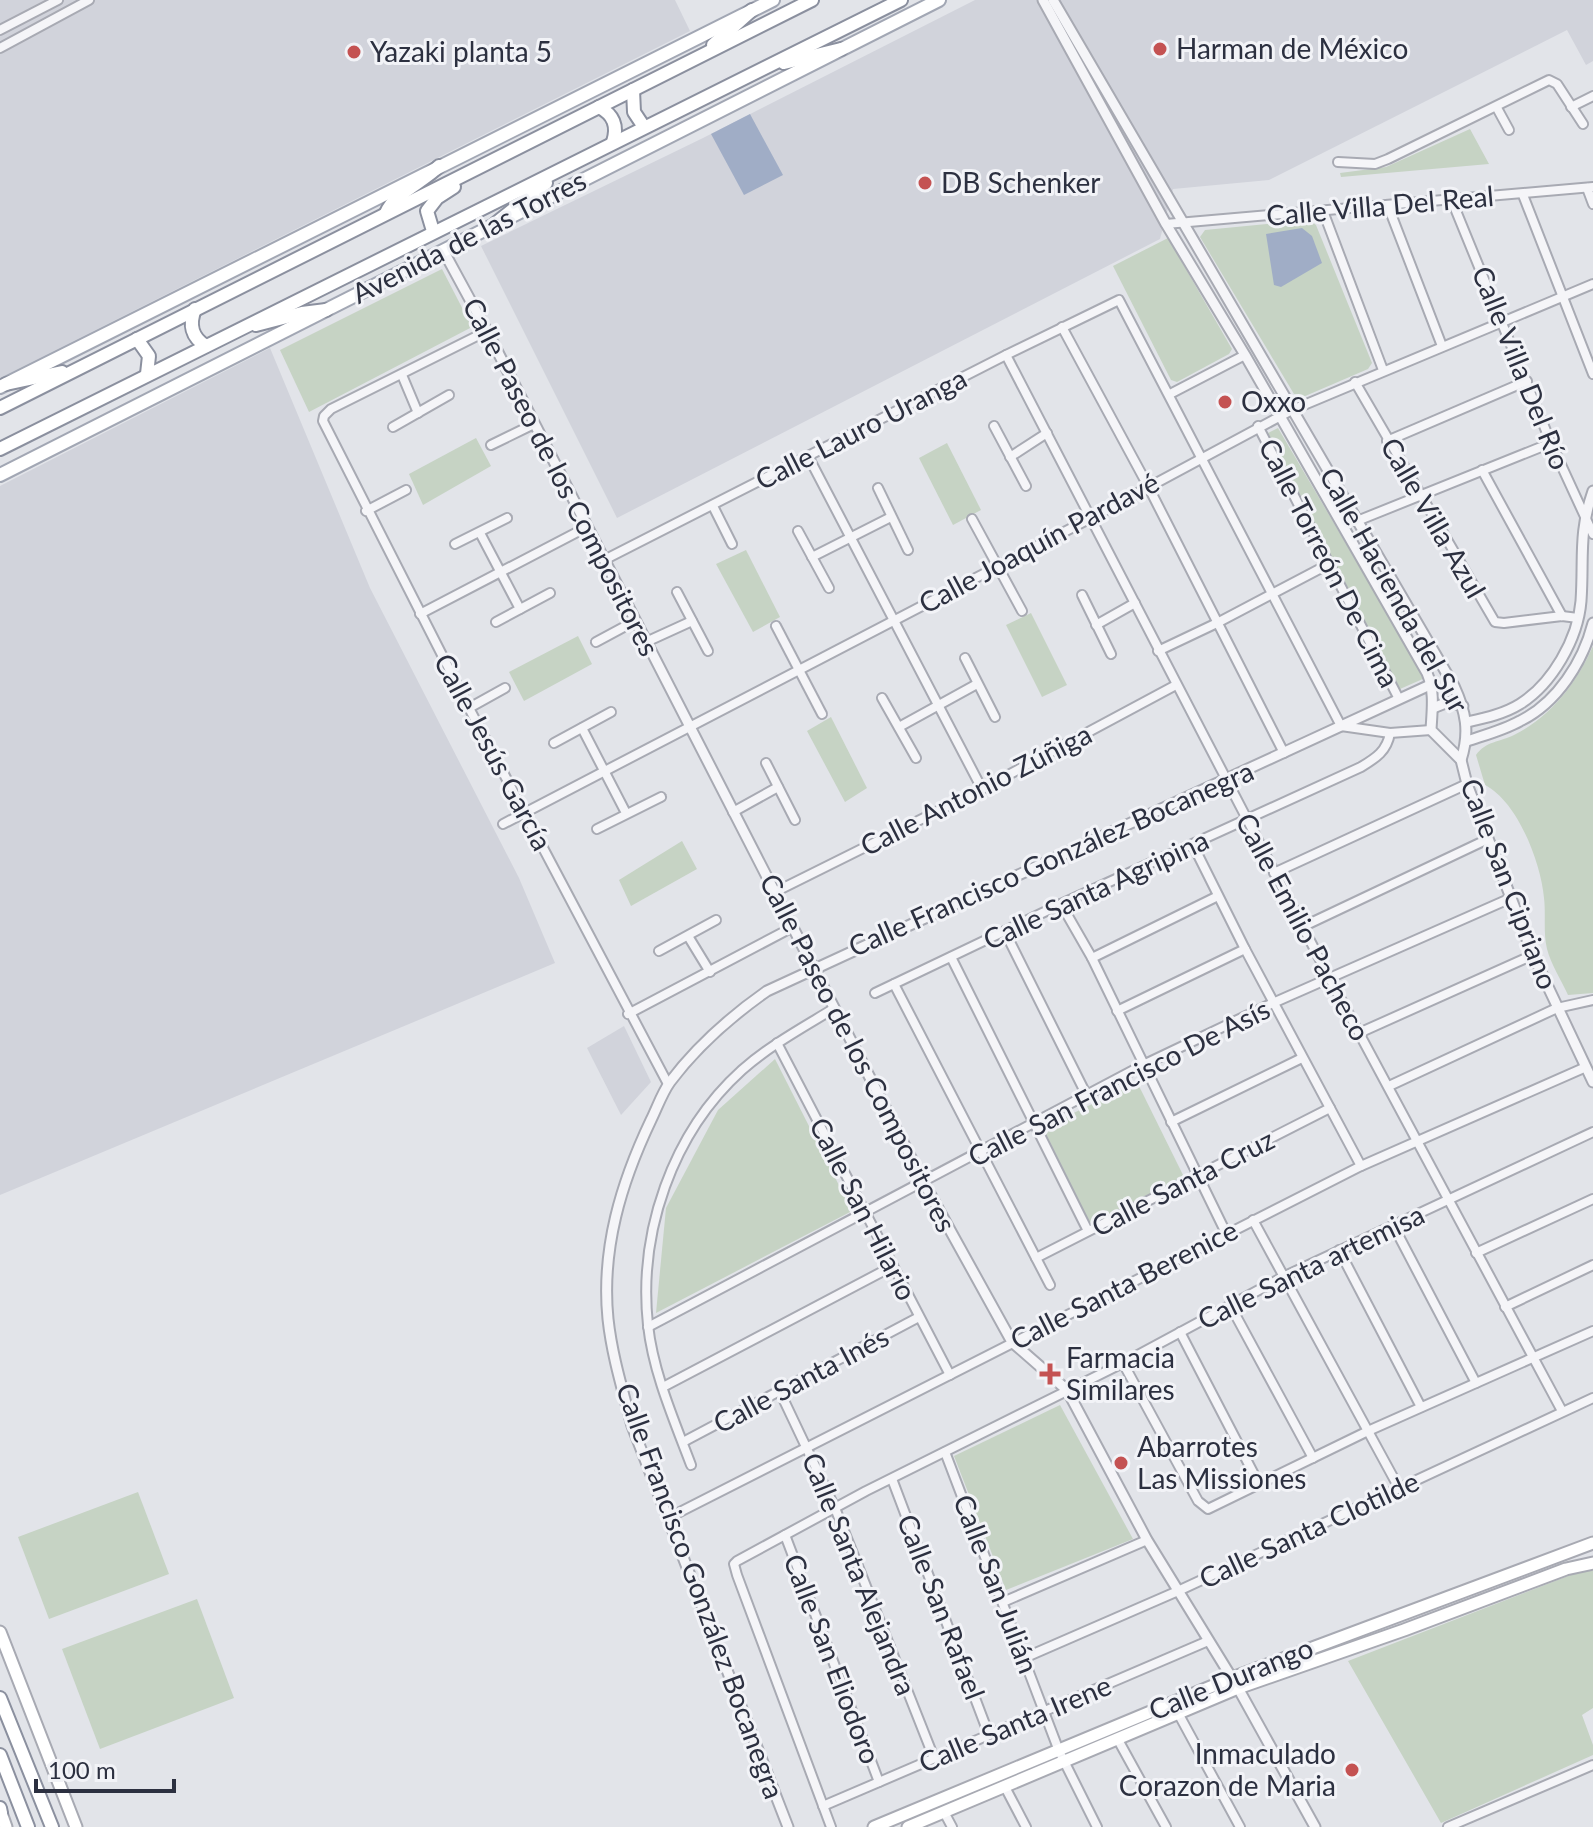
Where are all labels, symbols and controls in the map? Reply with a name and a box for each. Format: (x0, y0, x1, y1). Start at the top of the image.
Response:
place label: Harman de México (1176, 31, 1408, 65)
place label: Yazaki planta 5 (370, 34, 552, 68)
marker: Harman de México (1151, 40, 1169, 58)
marker: Yazaki planta 5 (345, 43, 363, 61)
street label: Avenida de las Torres (346, 162, 591, 310)
place label: DB Schenker (941, 165, 1100, 199)
marker: DB Schenker (916, 174, 934, 192)
street label: Calle Villa Del Real (1265, 178, 1495, 232)
street label: Calle Villa Del Río (1466, 261, 1578, 474)
street label: Calle Paseo de los Compositores (457, 292, 667, 661)
street label: Calle Lauro Uranga (749, 360, 972, 496)
place label: Oxxo (1241, 384, 1306, 418)
marker: Oxxo (1216, 393, 1234, 411)
street label: Calle Villa Azul (1374, 431, 1494, 604)
street label: Calle Torreón De Cima (1252, 432, 1407, 693)
street label: Calle Hacienda del Sur (1313, 461, 1476, 718)
street label: Calle Joaquín Pardavé (913, 464, 1164, 620)
street label: Calle Jesús García (428, 647, 560, 856)
street label: Calle Antonio Zúñiga (854, 716, 1097, 862)
street label: Calle Francisco González Bocanegra (843, 753, 1258, 963)
street label: Calle San Cipriano (1454, 773, 1566, 994)
street label: Calle Emilio Pacheco (1230, 807, 1378, 1046)
street label: Calle Santa Agripina (978, 822, 1214, 956)
street label: Calle Paseo de los Compositores (754, 868, 964, 1237)
street label: Calle San Francisco De Asís (962, 991, 1275, 1173)
street label: Calle San Hilario (803, 1111, 925, 1306)
street label: Calle Santa Cruz (1086, 1121, 1280, 1243)
street label: Calle Santa artemisa (1192, 1196, 1429, 1336)
street label: Calle Santa Berenice (1004, 1212, 1243, 1356)
street label: Calle Santa Inés (707, 1319, 894, 1440)
place label: Farmacia Similares (1066, 1340, 1175, 1406)
marker: Farmacia Similares (1041, 1365, 1059, 1383)
street label: Calle Francisco González Bocanegra (610, 1378, 792, 1803)
place label: Abarrotes Las Missiones (1137, 1429, 1306, 1495)
street label: Calle Santa Alejandra (796, 1447, 924, 1700)
marker: Abarrotes Las Missiones (1112, 1454, 1130, 1472)
street label: Calle Santa Clotilde (1193, 1463, 1424, 1595)
street label: Calle San Julián (947, 1490, 1047, 1678)
street label: Calle San Rafael (891, 1509, 993, 1704)
street label: Calle San Eliodoro (777, 1549, 889, 1768)
street label: Calle Durango (1144, 1630, 1318, 1726)
street label: Calle Santa Irene (913, 1667, 1116, 1779)
place label: Inmaculado Corazon de Maria (1119, 1736, 1336, 1802)
scale bar (36, 1743, 174, 1793)
text: 100 m (48, 1755, 116, 1784)
marker: Inmaculado Corazon de Maria (1343, 1761, 1361, 1779)

